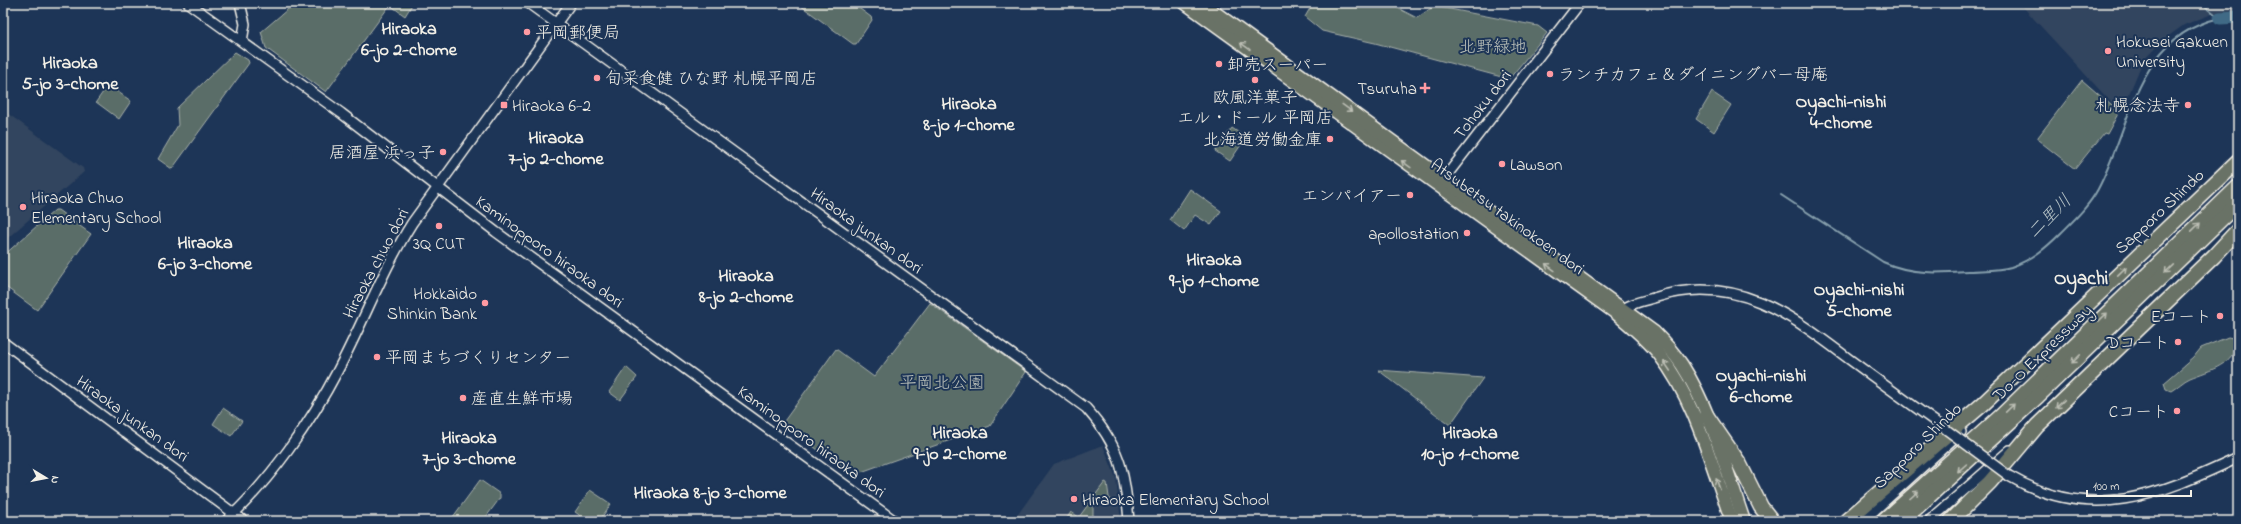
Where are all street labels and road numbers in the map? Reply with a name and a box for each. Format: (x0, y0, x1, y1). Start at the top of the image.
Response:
street label: Tohoku dori (1448, 65, 1518, 145)
street label: Atsubetsu takinokoen dori (1425, 153, 1589, 282)
street label: Sapporo Shindo (2110, 164, 2211, 260)
street label: Hiraoka junkan dori (805, 182, 928, 281)
street label: Kaminopporo hiraoka dori (470, 190, 629, 315)
street label: Hiraoka chuo dori (337, 204, 416, 323)
street label: Do-O Expressway (1987, 299, 2099, 409)
street label: Hiraoka junkan dori (71, 370, 194, 469)
street label: Kaminopporo hiraoka dori (732, 380, 891, 505)
street label: Sapporo Shindo (1868, 397, 1968, 495)

